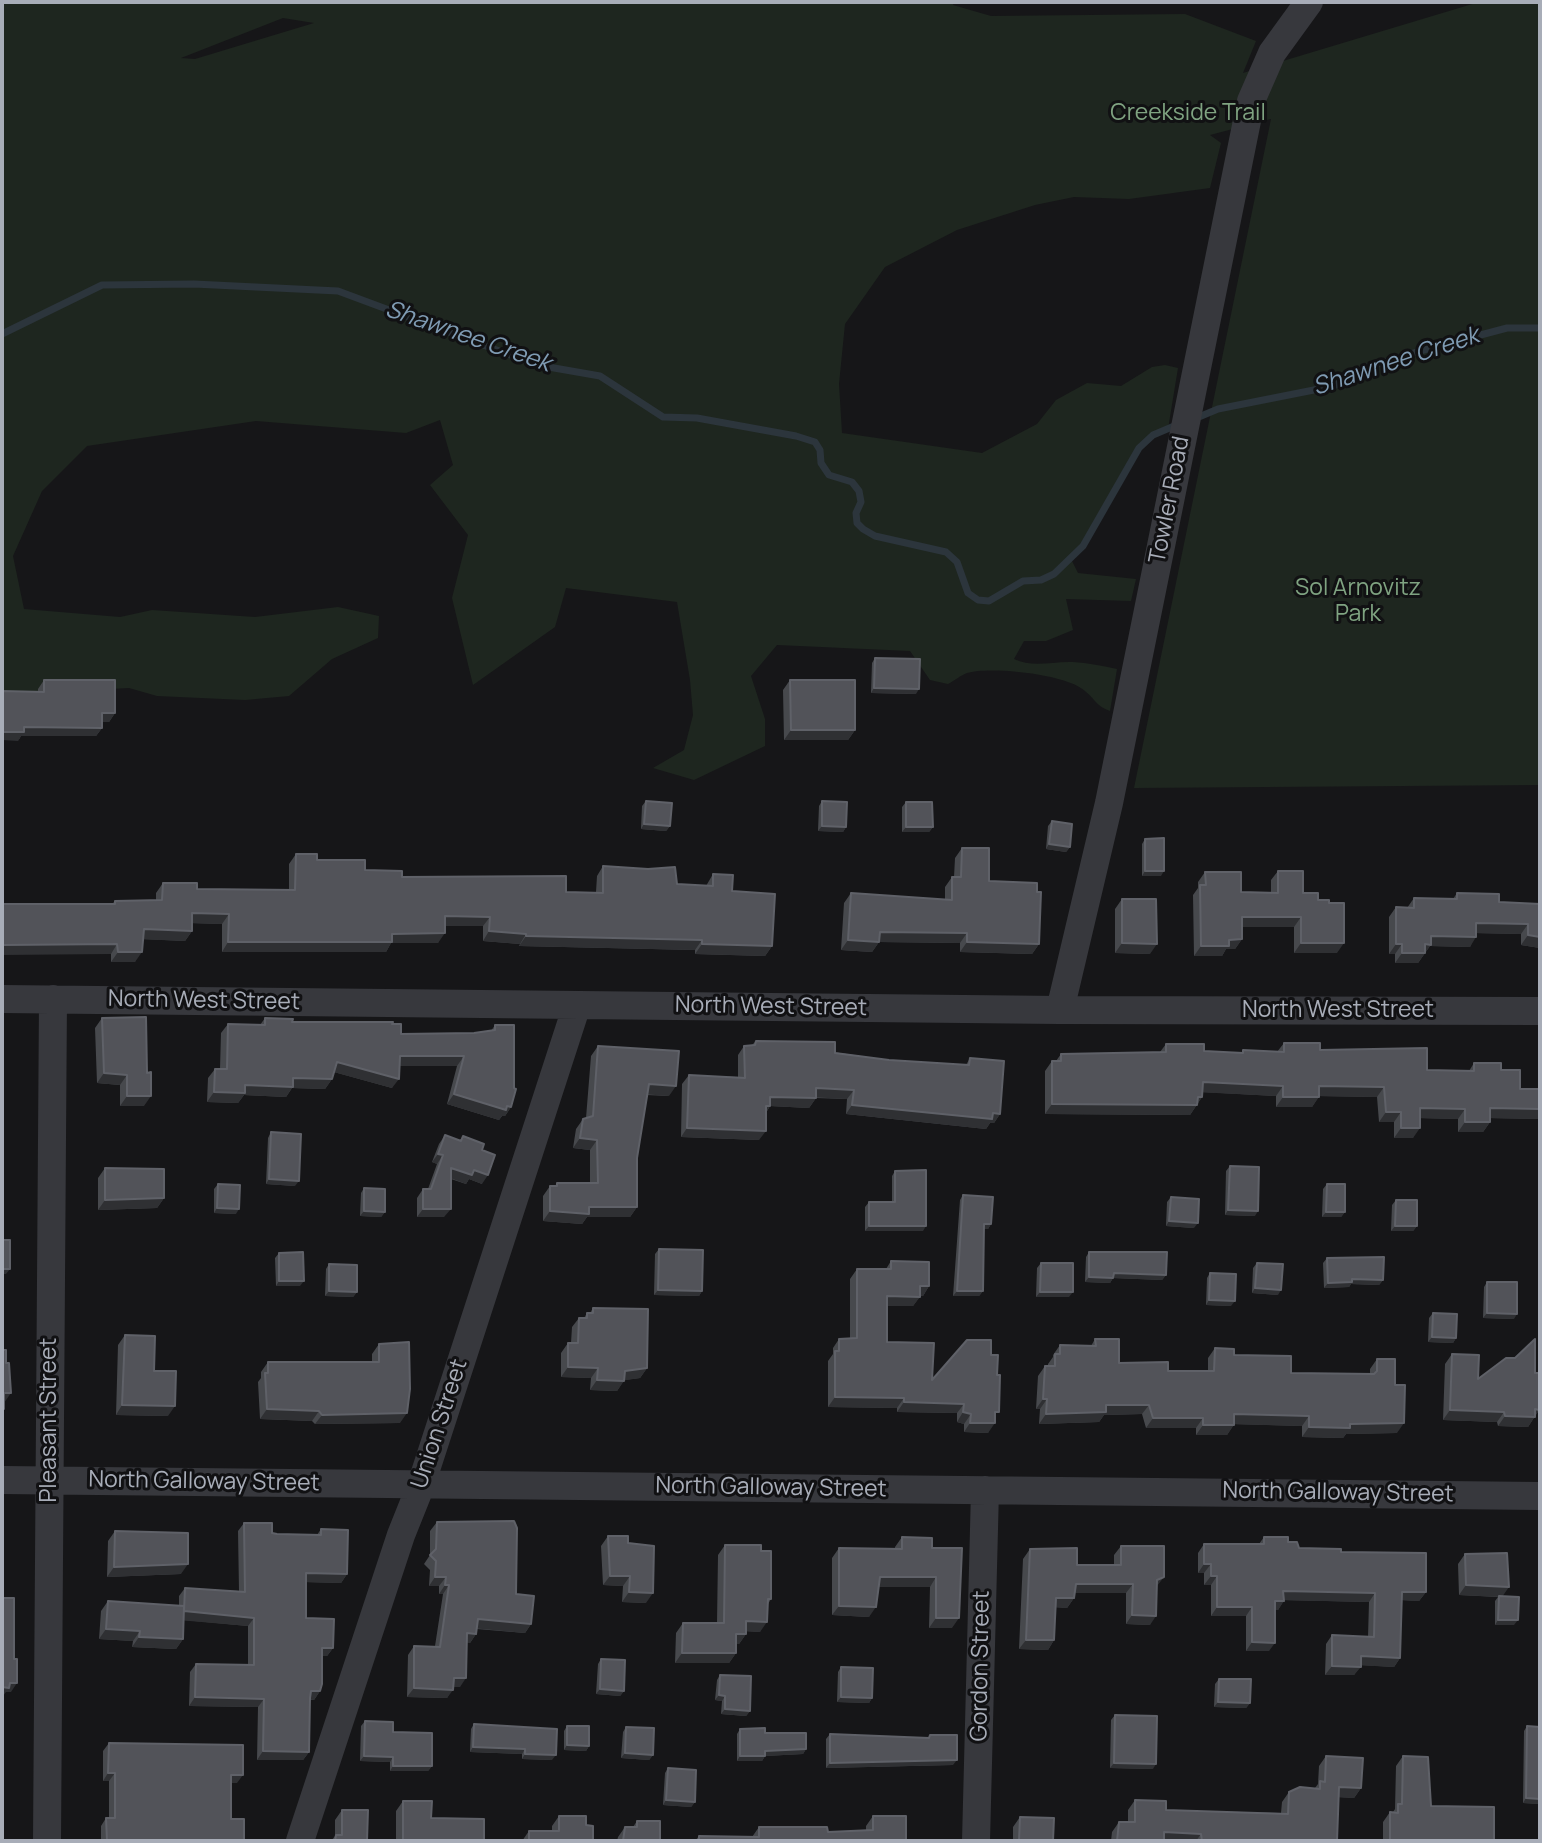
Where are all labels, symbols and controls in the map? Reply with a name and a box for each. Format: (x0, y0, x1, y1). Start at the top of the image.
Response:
park label: Creekside Trail (1110, 100, 1266, 128)
water label: Shawnee Creek (382, 295, 554, 379)
water label: Shawnee Creek (1309, 322, 1483, 402)
street label: Towler Road (1144, 434, 1196, 566)
park label: Sol Arnovitz Park (1295, 575, 1421, 629)
street label: North West Street (108, 986, 300, 1016)
street label: North West Street (675, 992, 867, 1022)
street label: North West Street (1242, 997, 1434, 1025)
street label: Pleasant Street (36, 1337, 64, 1503)
street label: Union Street (406, 1356, 474, 1492)
street label: North Galloway Street (88, 1466, 320, 1498)
street label: North Galloway Street (655, 1472, 887, 1504)
street label: North Galloway Street (1222, 1477, 1454, 1509)
street label: Gordon Street (966, 1590, 996, 1742)

